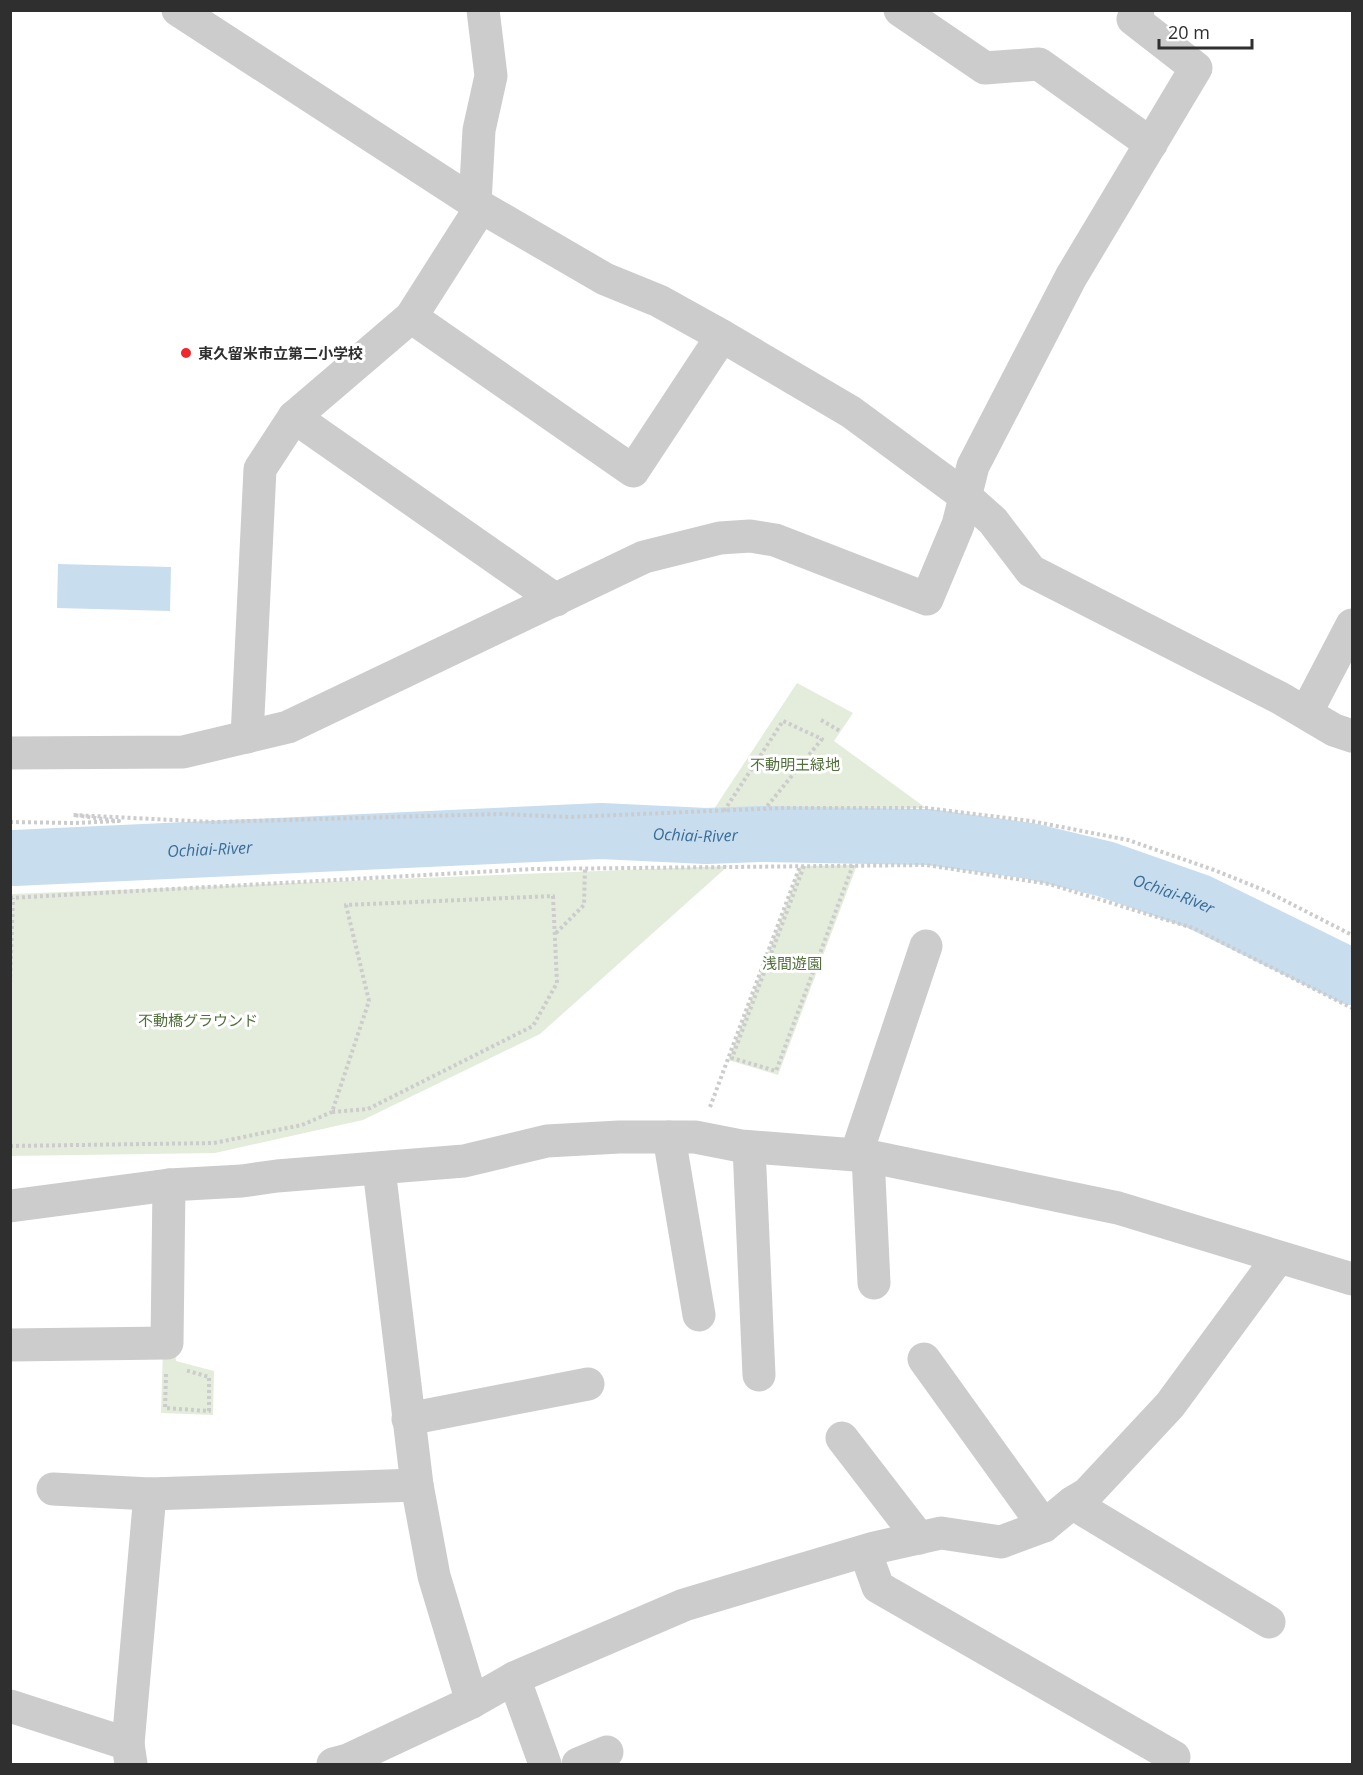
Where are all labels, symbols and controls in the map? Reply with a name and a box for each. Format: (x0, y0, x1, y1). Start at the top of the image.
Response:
scale bar (1159, 12, 1252, 50)
text: 20 m (1168, 20, 1210, 44)
place label: 東久留米市立第二小学校 (198, 343, 363, 363)
marker: 東久留米市立第二小学校 (179, 346, 193, 360)
park label: 不動明王緑地 (750, 754, 840, 774)
water label: Ochiai-River (652, 822, 739, 847)
water label: Ochiai-River (167, 836, 253, 862)
water label: Ochiai-River (1130, 869, 1219, 919)
park label: 浅間遊園 (762, 953, 822, 973)
park label: 不動橋グラウンド (138, 1010, 258, 1030)

